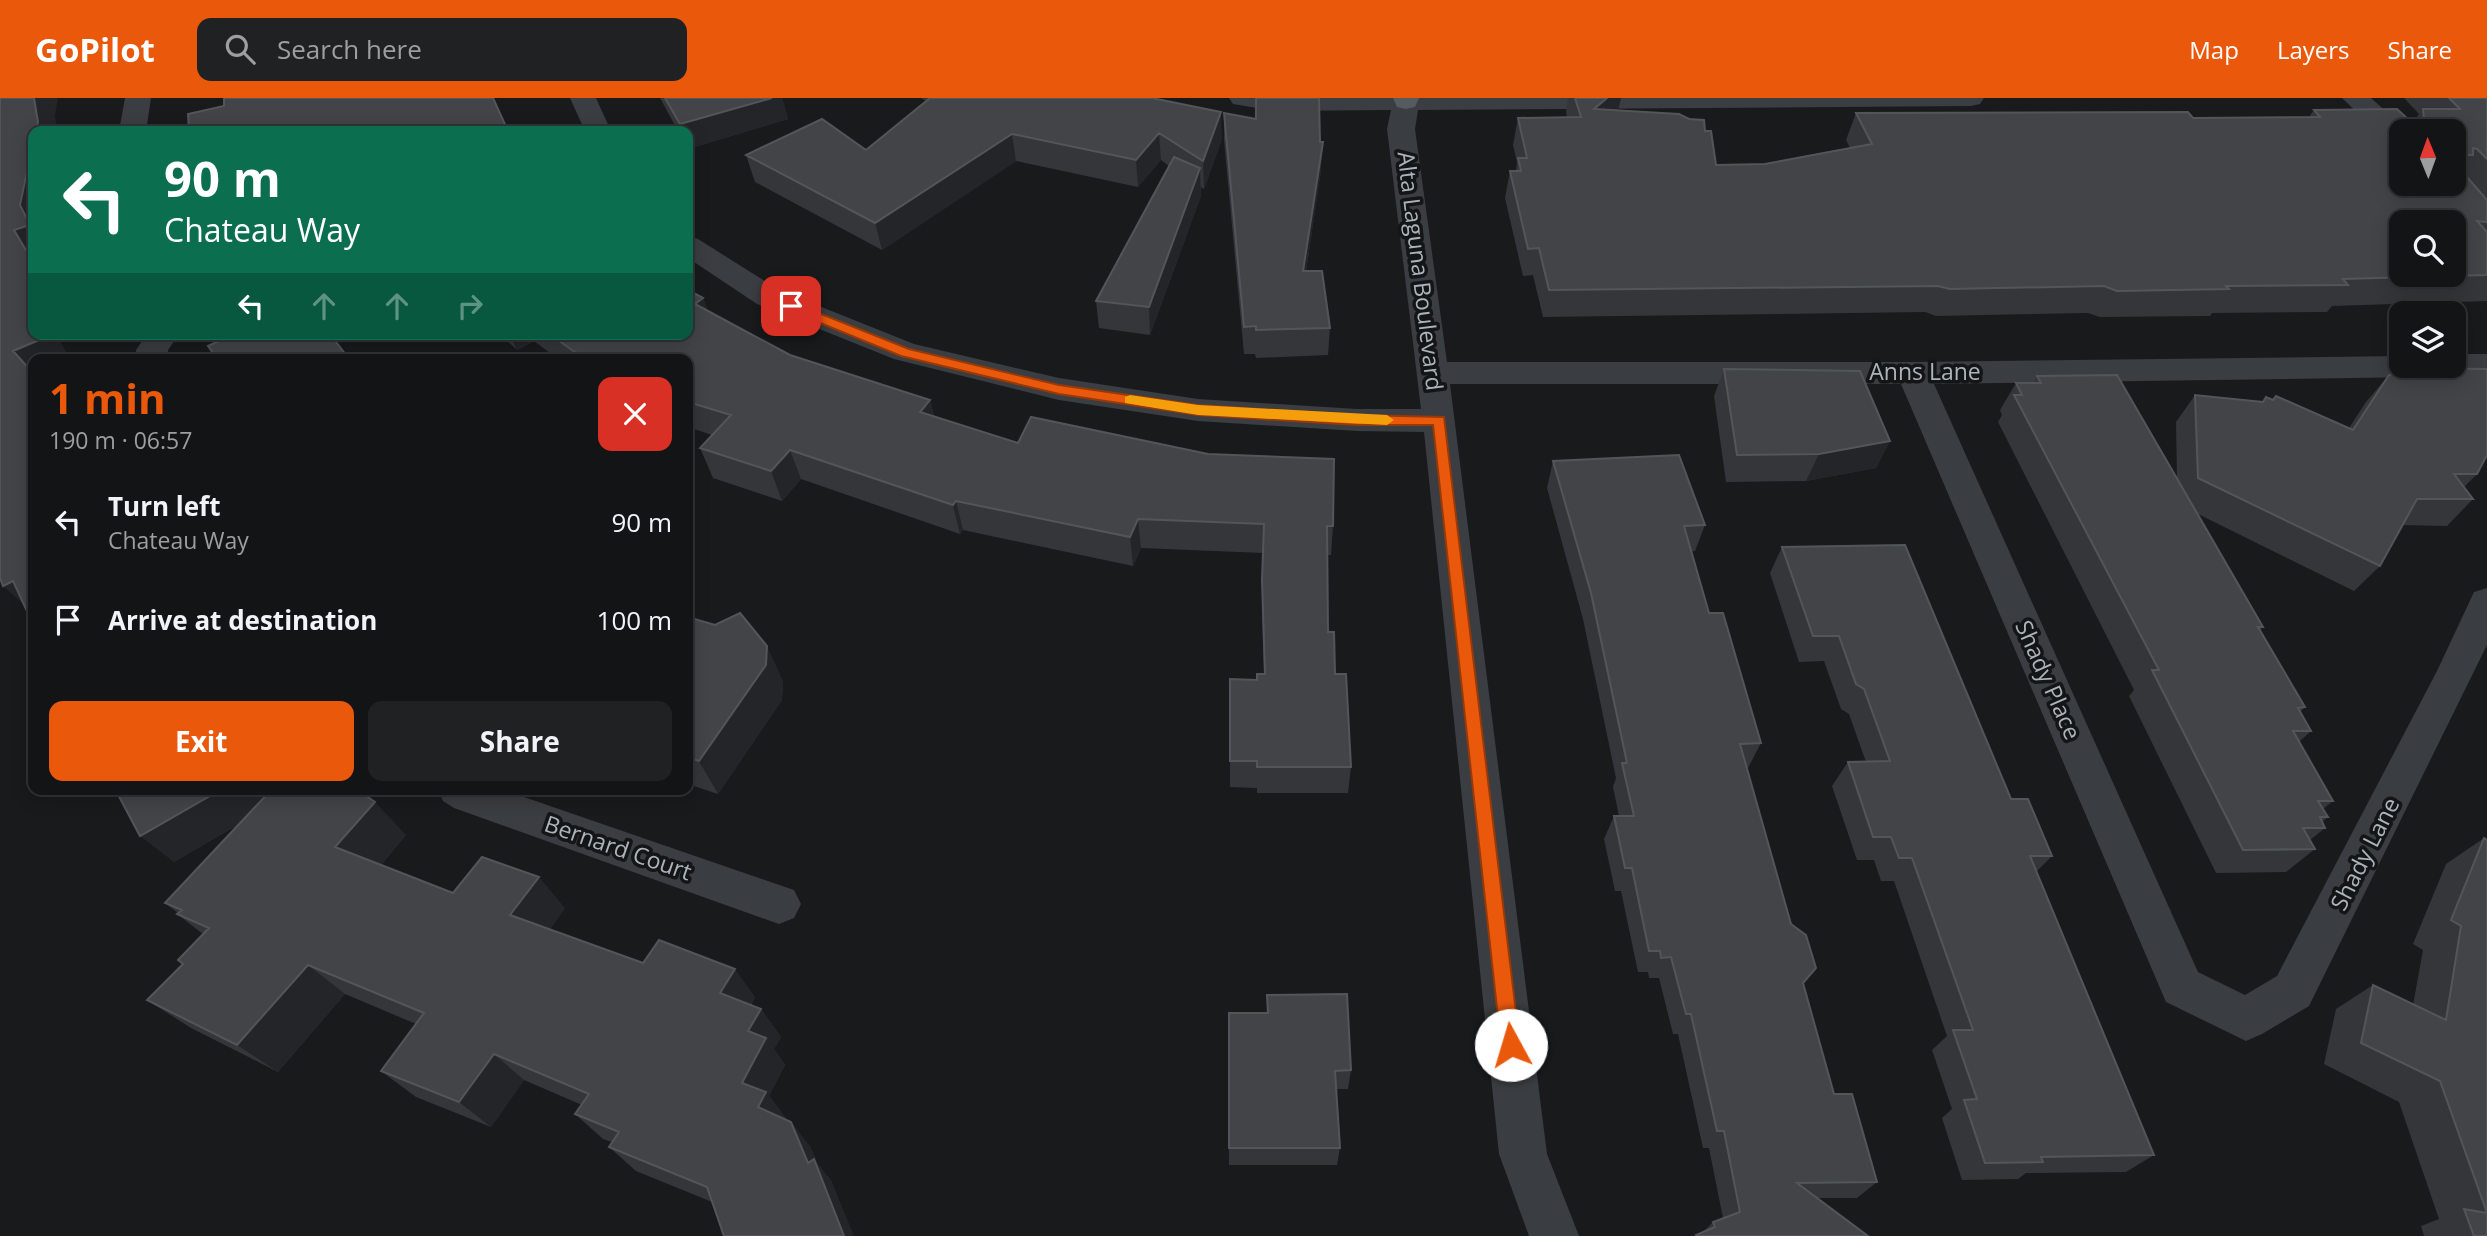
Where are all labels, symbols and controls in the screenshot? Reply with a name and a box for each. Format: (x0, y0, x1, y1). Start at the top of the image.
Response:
search box (197, 18, 687, 81)
text: GoPilot (35, 27, 155, 72)
icon: search (221, 30, 259, 68)
text: Search here (277, 31, 422, 67)
text: Map (2189, 33, 2239, 66)
text: Layers (2277, 33, 2350, 66)
text: Share (2388, 33, 2452, 66)
north arrow (2389, 119, 2466, 196)
map controls (2389, 119, 2466, 378)
text: 90 m (164, 145, 281, 211)
street label: Alta Laguna Boulevard (1390, 149, 1452, 392)
icon: left (49, 154, 140, 245)
text: Chateau Way (164, 208, 360, 251)
button: search (2389, 210, 2466, 287)
pin (761, 276, 821, 336)
icon: left (232, 287, 270, 325)
icon: ahead (305, 287, 343, 325)
icon: ahead (378, 287, 416, 325)
icon: right (451, 287, 489, 325)
icon: arrive (772, 287, 810, 325)
button: layers (2389, 301, 2466, 378)
street label: Anns Lane (1869, 355, 1981, 387)
text: 1 min (49, 369, 166, 426)
button: close (598, 377, 672, 451)
text: 190 m · 06:57 (49, 424, 192, 456)
text: Turn left (108, 488, 220, 524)
icon: left (49, 503, 87, 541)
text: 90 m (611, 504, 672, 540)
text: Chateau Way (108, 524, 249, 556)
icon: arrive (49, 601, 87, 639)
text: Arrive at destination (108, 602, 377, 638)
text: 100 m (597, 602, 672, 638)
street label: Shady Place (2008, 615, 2089, 744)
button: Exit (49, 701, 354, 781)
button: Share (368, 701, 672, 781)
street label: Shady Lane (2322, 792, 2406, 916)
street label: Bernard Court (541, 807, 696, 887)
position arrow (1474, 1008, 1548, 1082)

